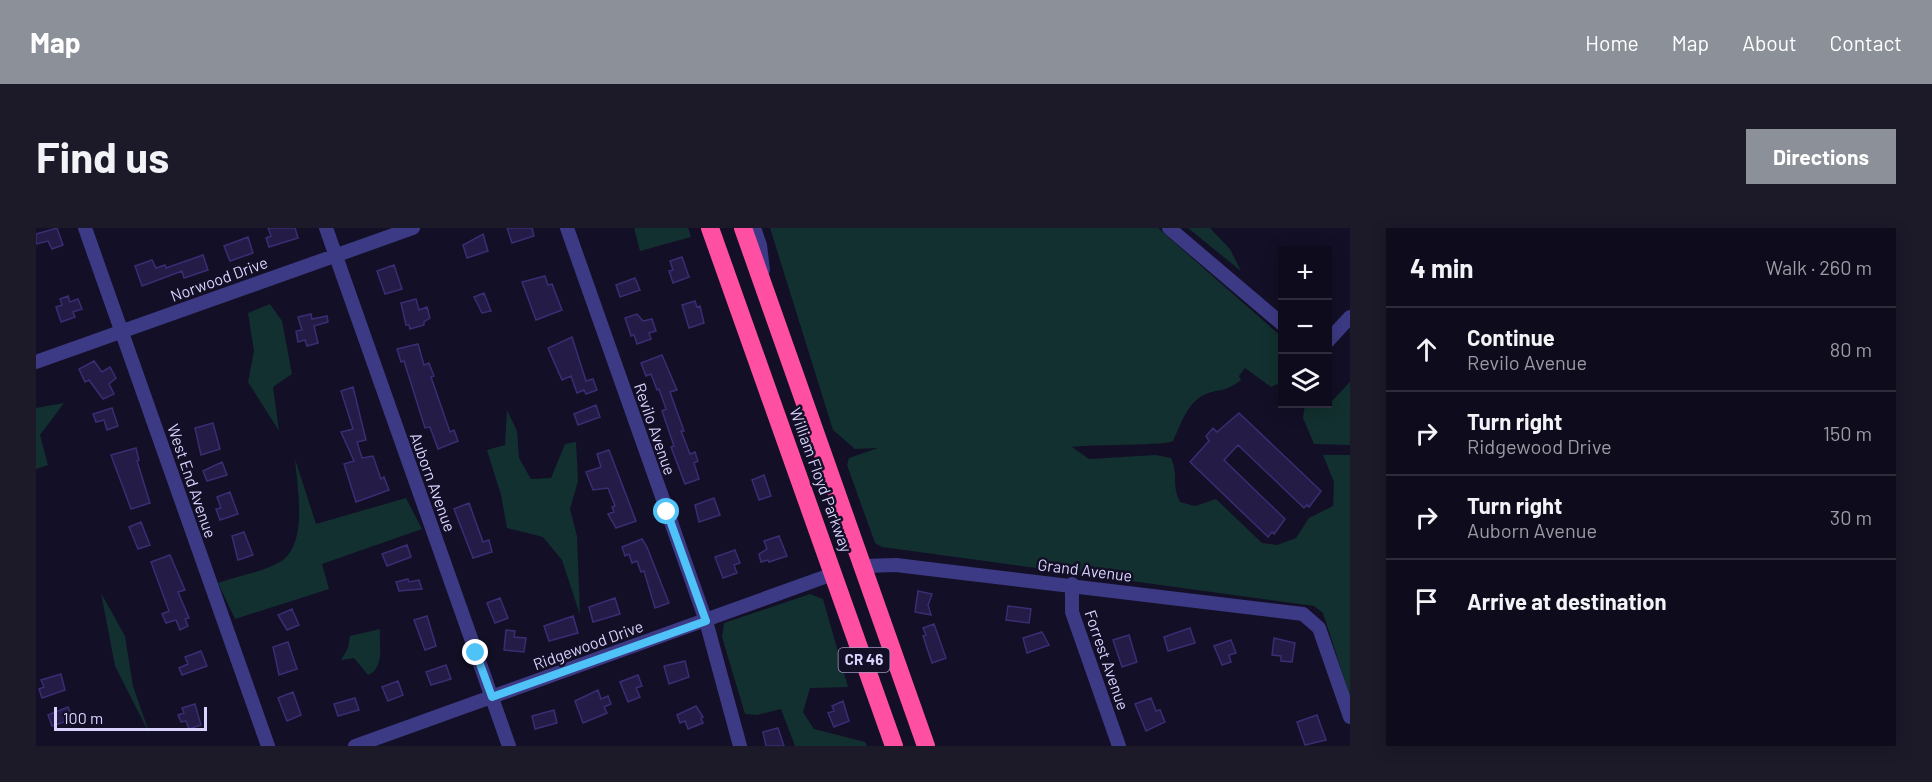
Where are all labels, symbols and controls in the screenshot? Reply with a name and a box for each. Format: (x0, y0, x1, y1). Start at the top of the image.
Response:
text: Map (30, 25, 81, 59)
text: Home (1585, 30, 1639, 55)
text: Map (1672, 30, 1709, 55)
text: About (1742, 30, 1797, 55)
text: Contact (1830, 30, 1902, 55)
button: Directions (1746, 129, 1896, 184)
text: Find us (36, 131, 169, 181)
map controls (1278, 246, 1332, 408)
button: + (1278, 246, 1332, 300)
street label: Norwood Drive (168, 252, 270, 305)
text: 4 min (1410, 252, 1474, 283)
text: Walk · 260 m (1765, 255, 1872, 279)
button: − (1278, 300, 1332, 354)
text: Continue (1467, 324, 1555, 350)
icon: ahead (1410, 333, 1443, 366)
text: 80 m (1830, 337, 1872, 361)
text: Revilo Avenue (1467, 350, 1587, 374)
button: layers (1278, 354, 1332, 408)
street label: Revilo Avenue (631, 380, 680, 477)
street label: William Floyd Parkway (786, 405, 857, 555)
text: Turn right (1467, 408, 1562, 434)
icon: right (1410, 417, 1443, 450)
street label: West End Avenue (164, 421, 221, 540)
text: 150 m (1823, 421, 1872, 445)
street label: Auborn Avenue (407, 430, 460, 534)
text: Ridgewood Drive (1467, 434, 1612, 458)
text: Turn right (1467, 492, 1562, 518)
route start (653, 498, 679, 524)
icon: right (1410, 501, 1443, 534)
text: 30 m (1830, 505, 1872, 529)
text: Auborn Avenue (1467, 518, 1597, 542)
street label: Grand Avenue (1037, 554, 1133, 585)
icon: arrive (1410, 585, 1443, 618)
text: Arrive at destination (1467, 588, 1666, 614)
street label: Forrest Avenue (1081, 607, 1133, 712)
street label: Ridgewood Drive (530, 616, 645, 673)
route end (462, 639, 488, 665)
road number: CR 46 (838, 648, 890, 672)
scale bar (54, 704, 207, 732)
text: 100 m (63, 708, 103, 727)

